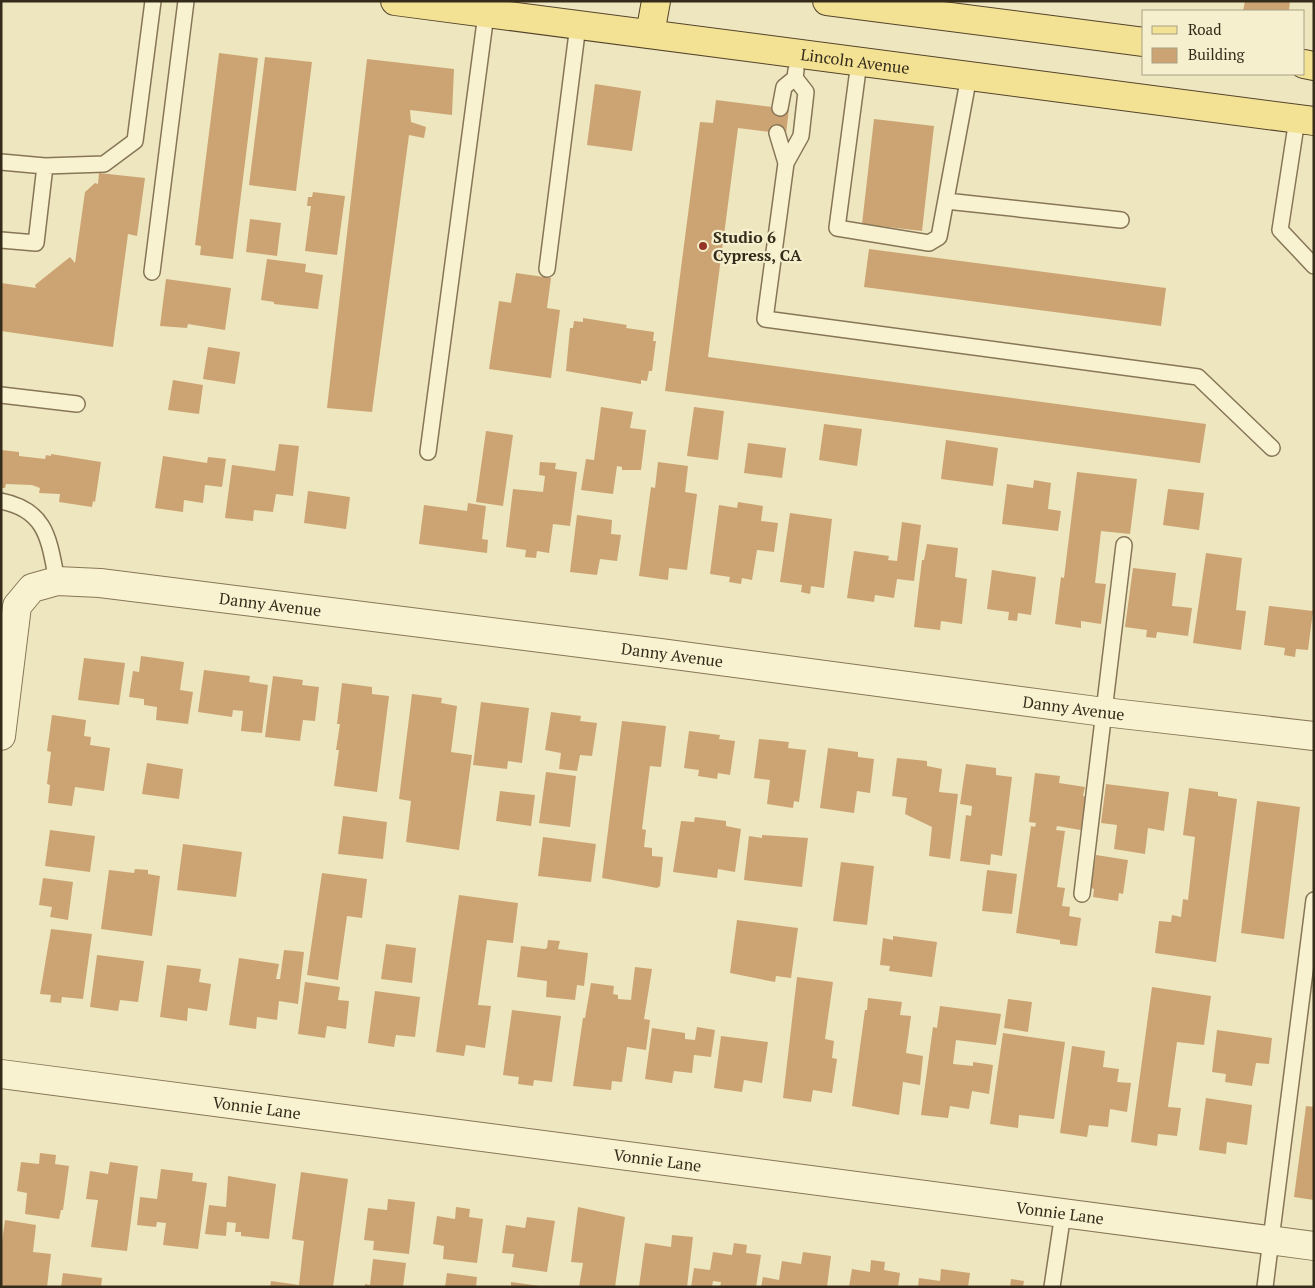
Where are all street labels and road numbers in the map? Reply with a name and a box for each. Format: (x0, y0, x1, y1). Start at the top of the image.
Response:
street label: Lincoln Avenue (799, 43, 911, 79)
street label: Danny Avenue (218, 587, 323, 622)
street label: Danny Avenue (620, 637, 724, 672)
street label: Danny Avenue (1021, 690, 1126, 725)
street label: Vonnie Lane (211, 1091, 302, 1124)
street label: Vonnie Lane (612, 1143, 703, 1177)
street label: Vonnie Lane (1015, 1196, 1105, 1229)

